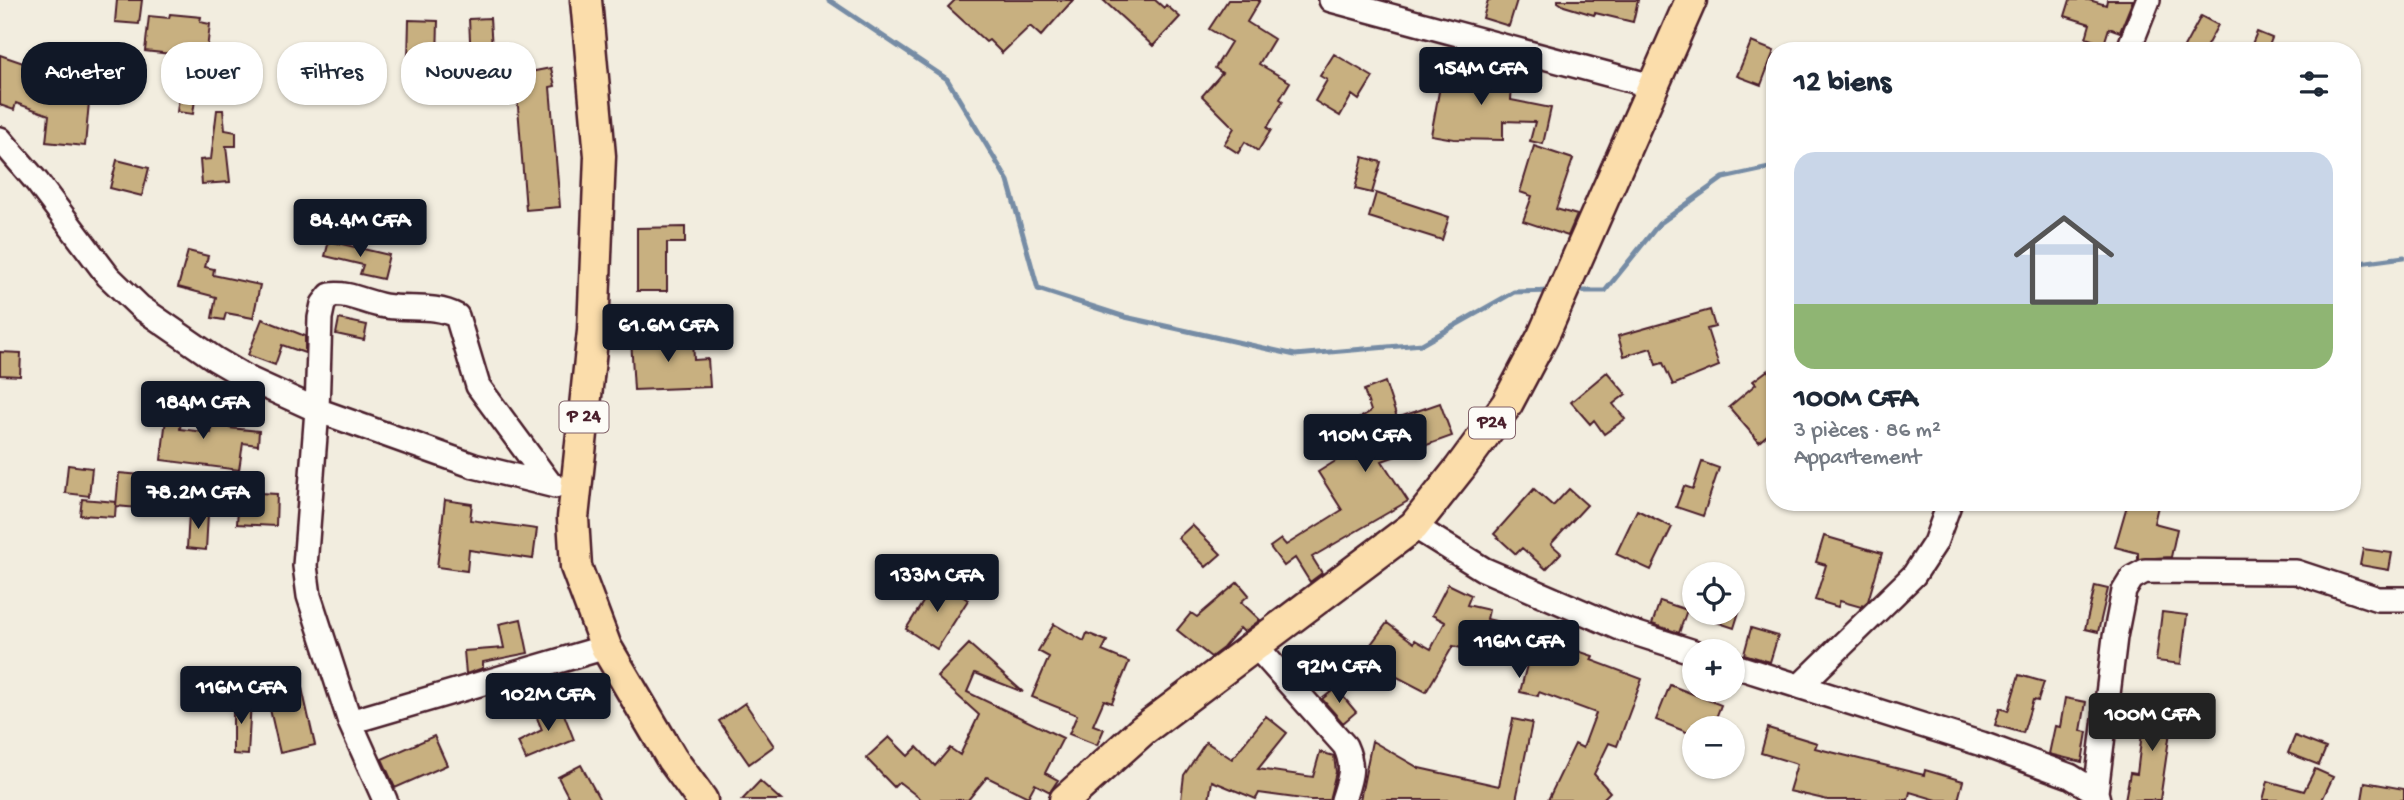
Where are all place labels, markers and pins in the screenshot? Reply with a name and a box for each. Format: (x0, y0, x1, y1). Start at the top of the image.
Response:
pin: 154M CFA (1409, 48, 1553, 107)
pin: 84.4M CFA (280, 200, 440, 259)
pin: 61.6M CFA (588, 304, 748, 364)
pin: 184M CFA (131, 382, 275, 441)
pin: 110M CFA (1293, 414, 1437, 474)
pin: 78.2M CFA (118, 472, 278, 531)
pin: 133M CFA (865, 554, 1009, 614)
pin: 116M CFA (1447, 620, 1591, 680)
pin: 92M CFA (1274, 646, 1404, 705)
pin: 116M CFA (169, 666, 313, 726)
pin: 102M CFA (476, 674, 620, 733)
pin: 100M CFA (2080, 694, 2224, 753)

